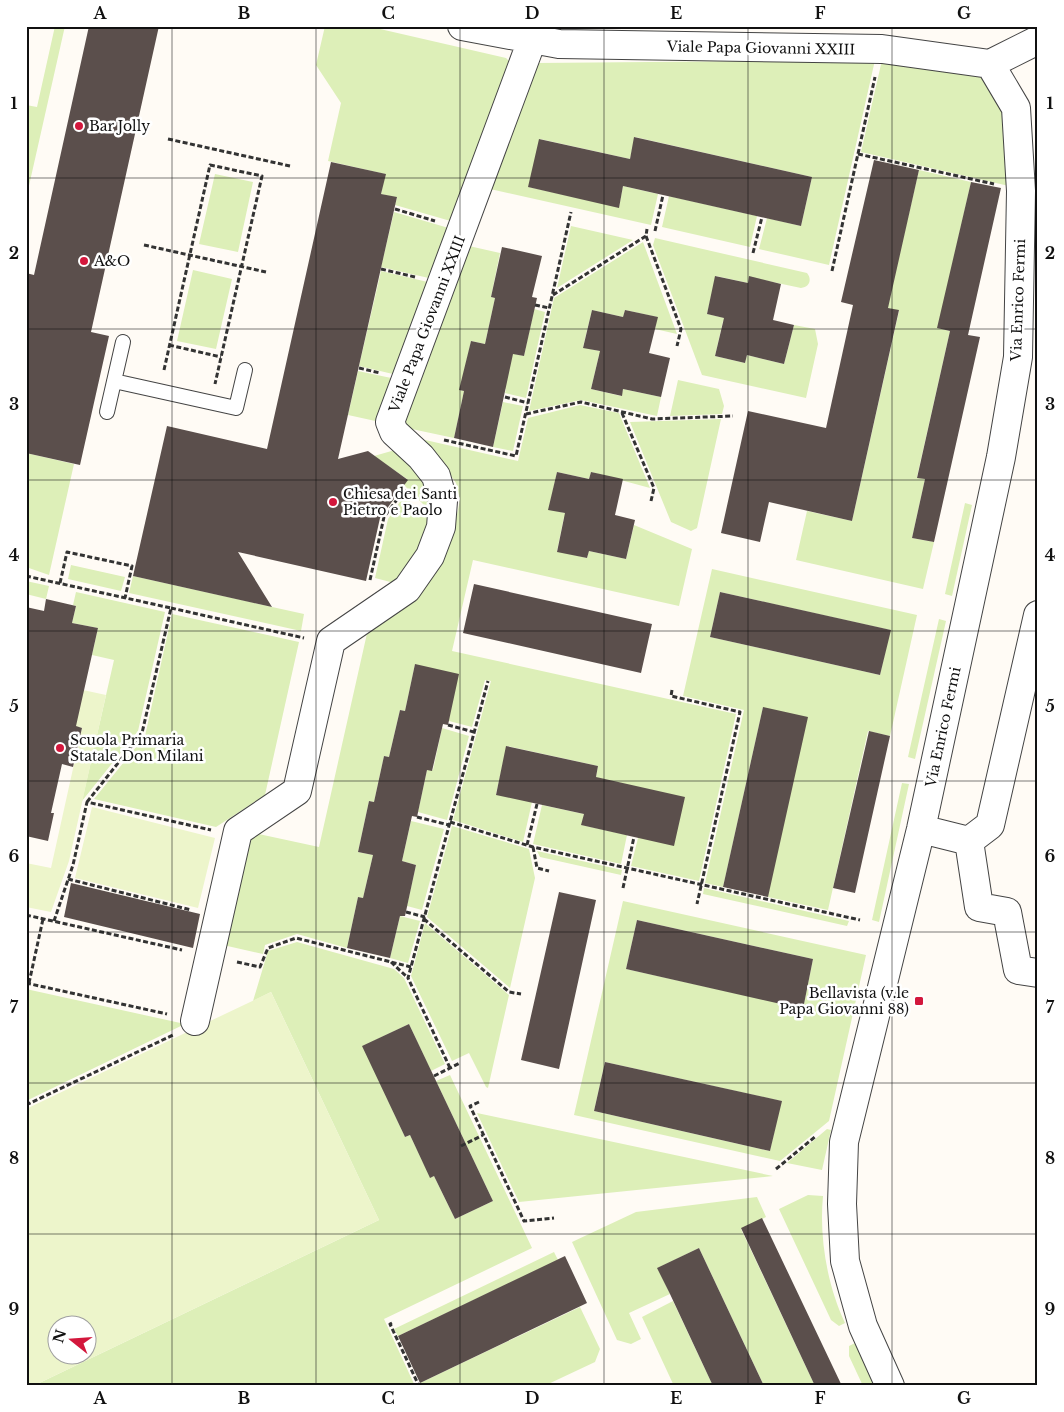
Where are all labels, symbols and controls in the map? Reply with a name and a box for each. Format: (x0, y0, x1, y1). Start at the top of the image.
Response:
text: A (93, 3, 108, 23)
text: B (238, 3, 251, 23)
text: C (381, 3, 395, 23)
text: D (525, 3, 539, 23)
text: E (670, 3, 682, 23)
text: F (814, 3, 826, 23)
text: G (957, 3, 971, 23)
street label: Viale Papa Giovanni XXIII (666, 37, 856, 59)
text: 1 (11, 93, 18, 113)
text: 1 (1047, 93, 1054, 113)
place label: Bar Jolly (89, 117, 150, 135)
marker: Bar Jolly (73, 120, 85, 132)
street label: Viale Papa Giovanni XXIII (384, 233, 469, 416)
street label: Via Enrico Fermi (1007, 238, 1029, 363)
text: 2 (9, 243, 19, 263)
text: 2 (1045, 243, 1055, 263)
place label: A&O (93, 252, 130, 270)
marker: A&O (78, 255, 90, 267)
text: 3 (9, 394, 19, 414)
text: 3 (1045, 394, 1055, 414)
place label: Chiesa dei Santi Pietro e Paolo (343, 485, 458, 519)
marker: Chiesa dei Santi Pietro e Paolo (327, 496, 339, 508)
text: 4 (9, 545, 19, 565)
text: 4 (1045, 545, 1055, 565)
street label: Via Enrico Fermi (921, 665, 965, 790)
text: 5 (9, 696, 19, 716)
text: 5 (1045, 696, 1055, 716)
place label: Scuola Primaria Statale Don Milani (70, 731, 204, 765)
marker: Scuola Primaria Statale Don Milani (54, 742, 66, 754)
text: 6 (9, 846, 20, 866)
text: 6 (1045, 846, 1056, 866)
place label: Bellavista (v.le Papa Giovanni 88) (779, 984, 909, 1018)
marker: Bellavista (v.le Papa Giovanni 88) (913, 995, 925, 1007)
text: 7 (10, 997, 19, 1017)
text: 7 (1046, 997, 1055, 1017)
text: 8 (9, 1148, 19, 1168)
text: 8 (1045, 1148, 1055, 1168)
text: 9 (9, 1299, 20, 1319)
text: 9 (1045, 1299, 1056, 1319)
north arrow (48, 1314, 98, 1364)
text: N (49, 1327, 70, 1345)
text: A (93, 1388, 108, 1408)
text: B (238, 1388, 251, 1408)
text: C (381, 1388, 395, 1408)
text: D (525, 1388, 539, 1408)
text: E (670, 1388, 682, 1408)
text: F (814, 1388, 826, 1408)
text: G (957, 1388, 971, 1408)

